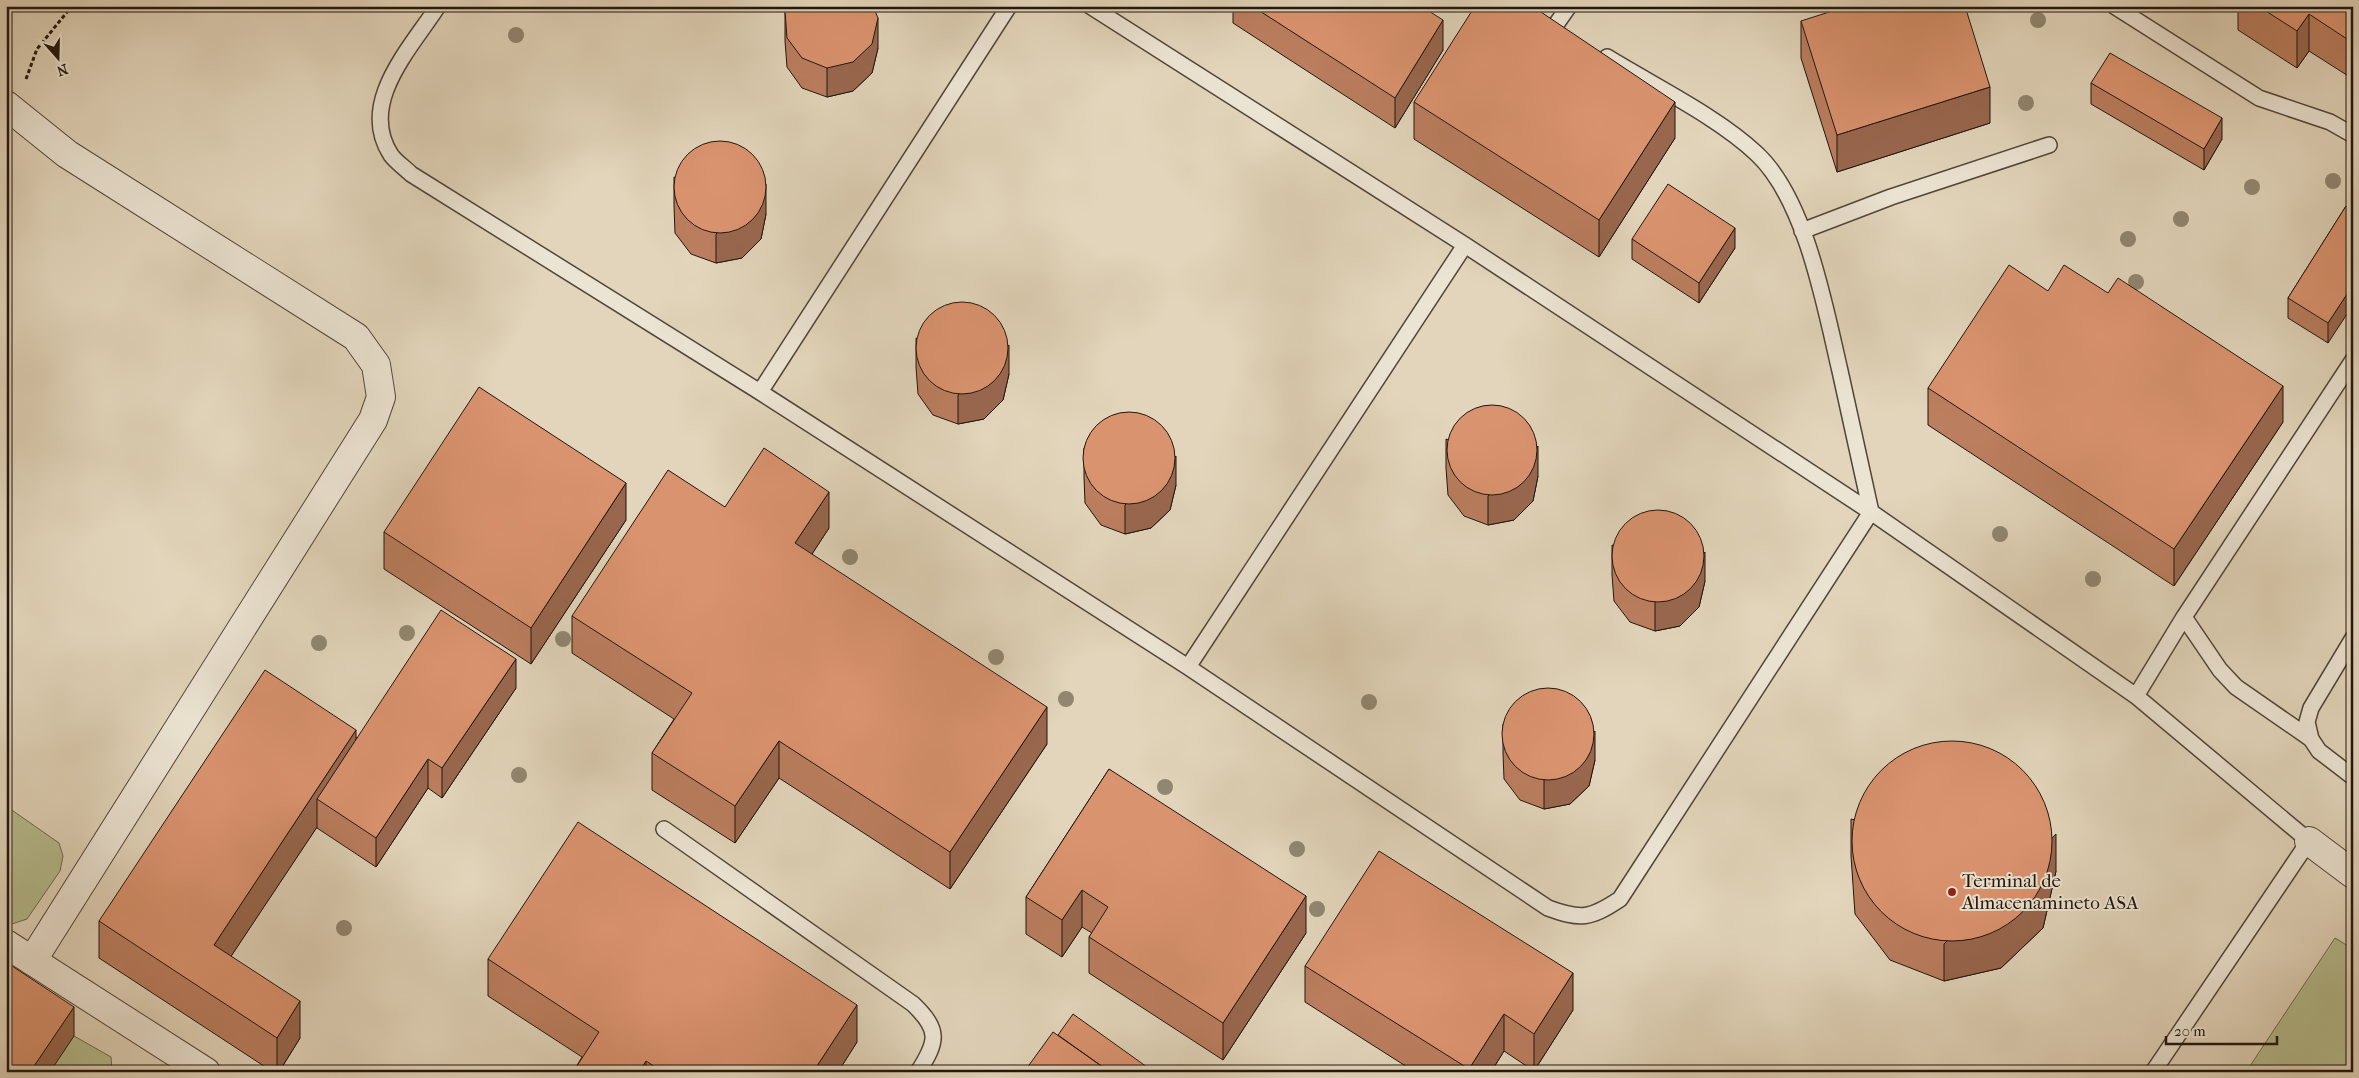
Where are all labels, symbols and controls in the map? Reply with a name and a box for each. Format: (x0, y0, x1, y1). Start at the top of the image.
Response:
north arrow (32, 32, 82, 82)
text: N (54, 60, 70, 80)
place label: Terminal de Almacenamineto ASA (1961, 870, 2139, 914)
marker: Terminal de Almacenamineto ASA (1946, 886, 1958, 898)
scale bar (2166, 1013, 2278, 1045)
text: 20 m (2174, 1022, 2206, 1040)

